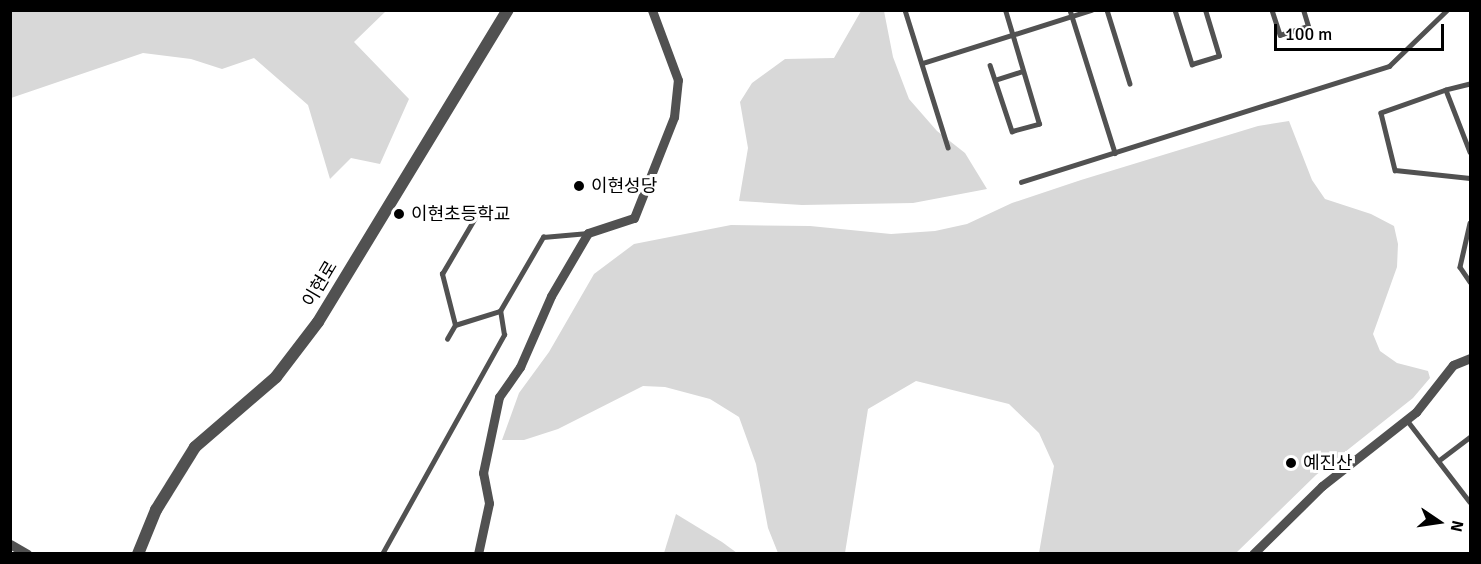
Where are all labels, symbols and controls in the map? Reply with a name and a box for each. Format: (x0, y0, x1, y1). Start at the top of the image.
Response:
scale bar (1277, 12, 1446, 50)
text: 100 m (1285, 23, 1332, 45)
place label: 이현성당 (591, 175, 657, 197)
marker: 이현성당 (572, 179, 586, 193)
place label: 이현초등학교 (411, 203, 510, 225)
marker: 이현초등학교 (392, 207, 406, 221)
street label: 이현로 (298, 257, 342, 311)
place label: 예진산 (1303, 452, 1353, 474)
marker: 예진산 (1284, 456, 1298, 470)
north arrow (1409, 492, 1469, 552)
text: N (1446, 518, 1468, 534)

